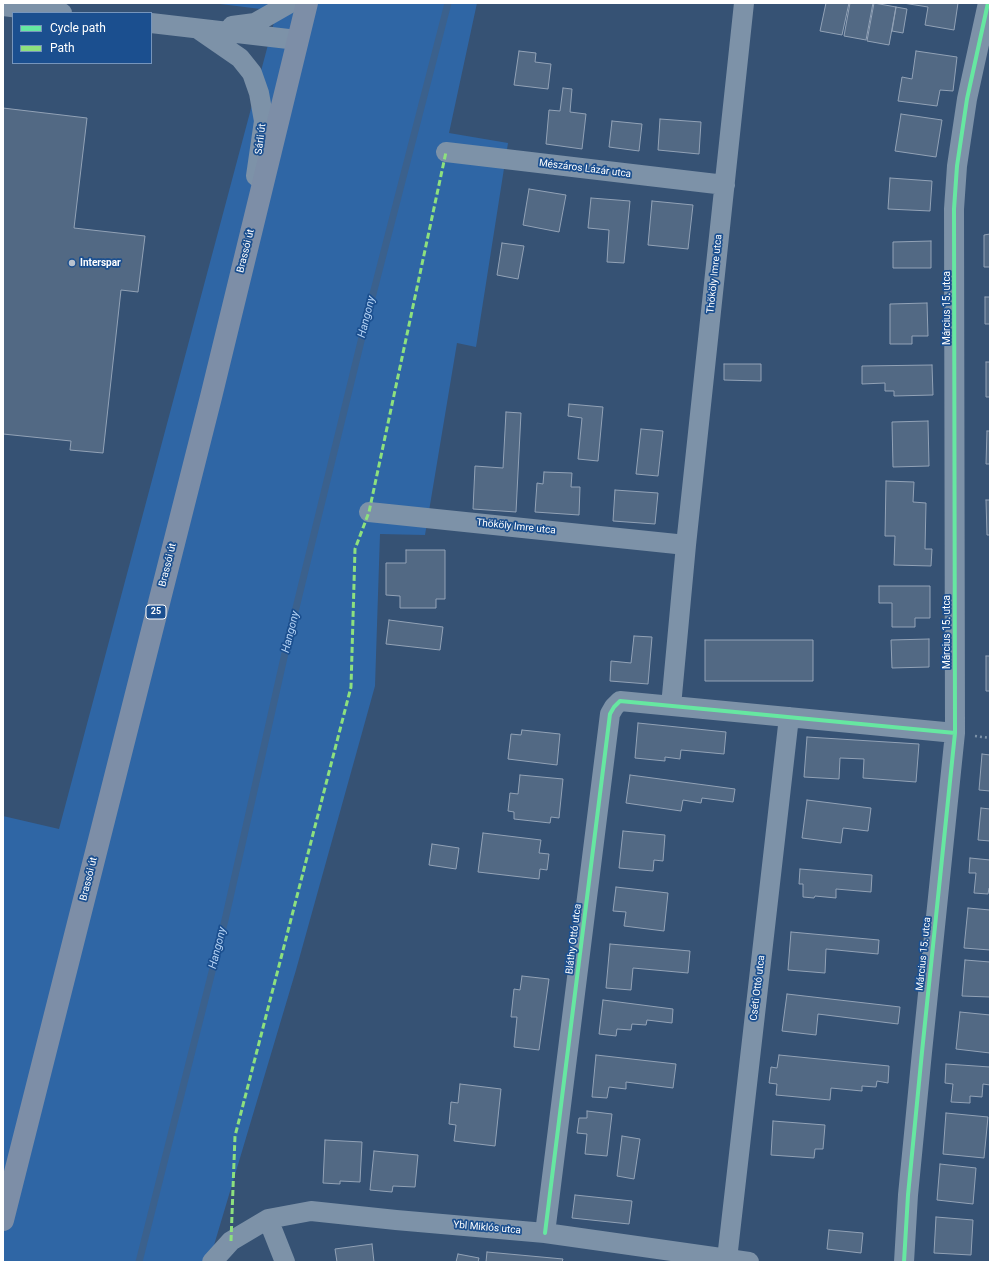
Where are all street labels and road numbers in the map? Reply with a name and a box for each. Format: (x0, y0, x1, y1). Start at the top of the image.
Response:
street label: Sárli út (253, 123, 269, 155)
street label: Mészáros Lázár utca (538, 157, 632, 181)
street label: Brassói út (235, 228, 257, 274)
street label: Thököly Imre utca (705, 234, 725, 314)
street label: Március 15. utca (941, 271, 953, 345)
street label: Thököly Imre utca (476, 517, 556, 537)
street label: Brassói út (157, 542, 179, 588)
street label: Március 15. utca (941, 595, 953, 669)
road number: 25 (146, 605, 166, 619)
street label: Brassói út (78, 856, 100, 902)
street label: Bláthy Ottó utca (564, 903, 584, 975)
street label: Március 15. utca (914, 917, 934, 991)
street label: Cséti Ottó utca (748, 954, 768, 1022)
street label: Ybl Miklós utca (453, 1219, 521, 1237)

